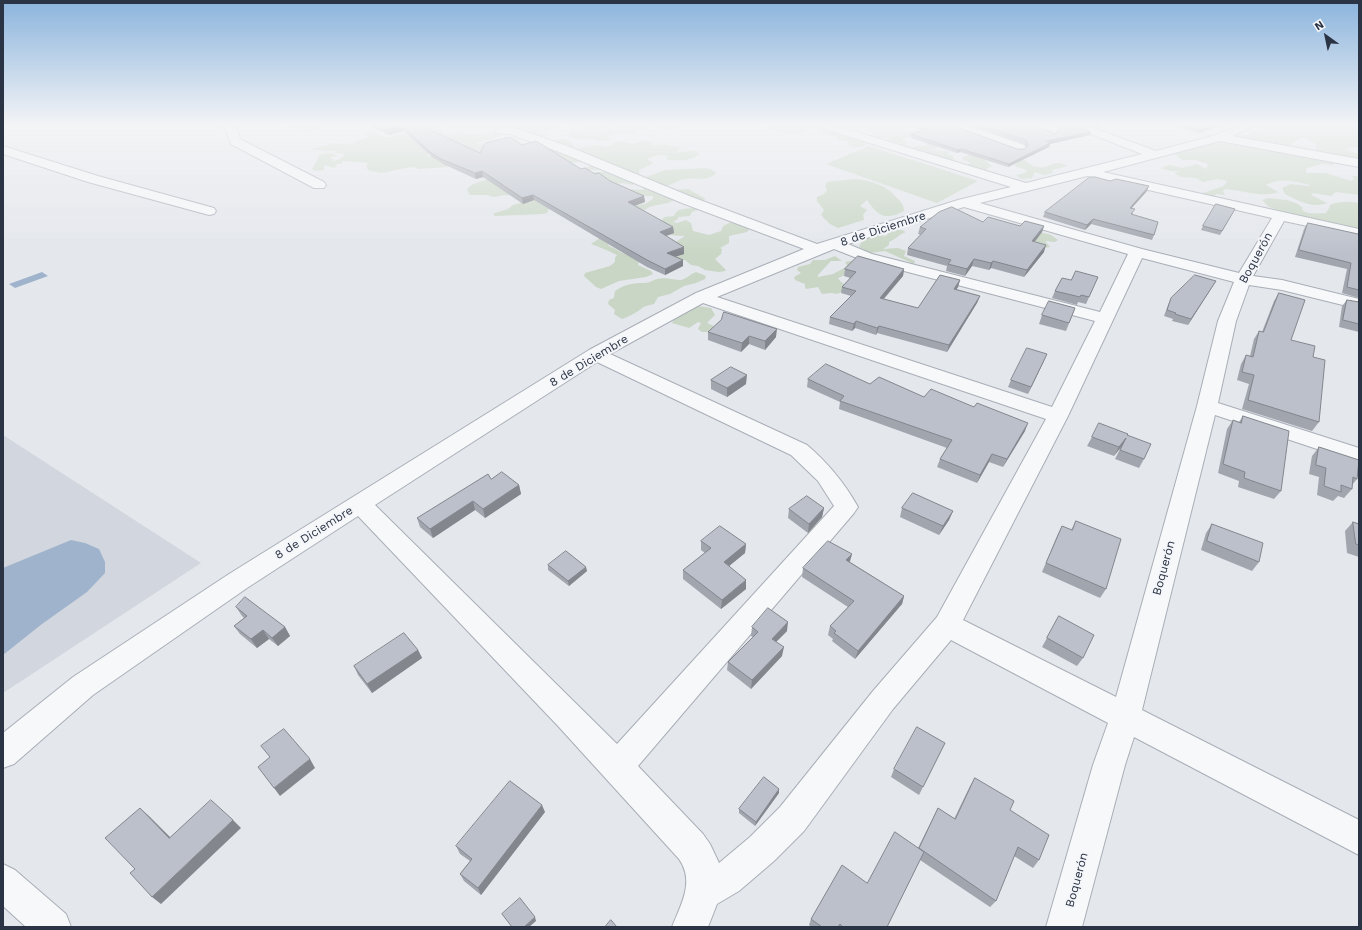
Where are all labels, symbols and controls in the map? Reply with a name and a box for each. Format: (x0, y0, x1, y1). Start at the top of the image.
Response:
north arrow (1306, 16, 1346, 56)
text: N (1312, 18, 1326, 33)
street label: 8 de Diciembre (838, 208, 928, 250)
street label: Boquerón (1236, 230, 1276, 286)
street label: 8 de Diciembre (547, 332, 631, 390)
street label: 8 de Diciembre (272, 503, 356, 563)
street label: Boquerón (1150, 539, 1178, 597)
street label: Boquerón (1063, 851, 1091, 909)

